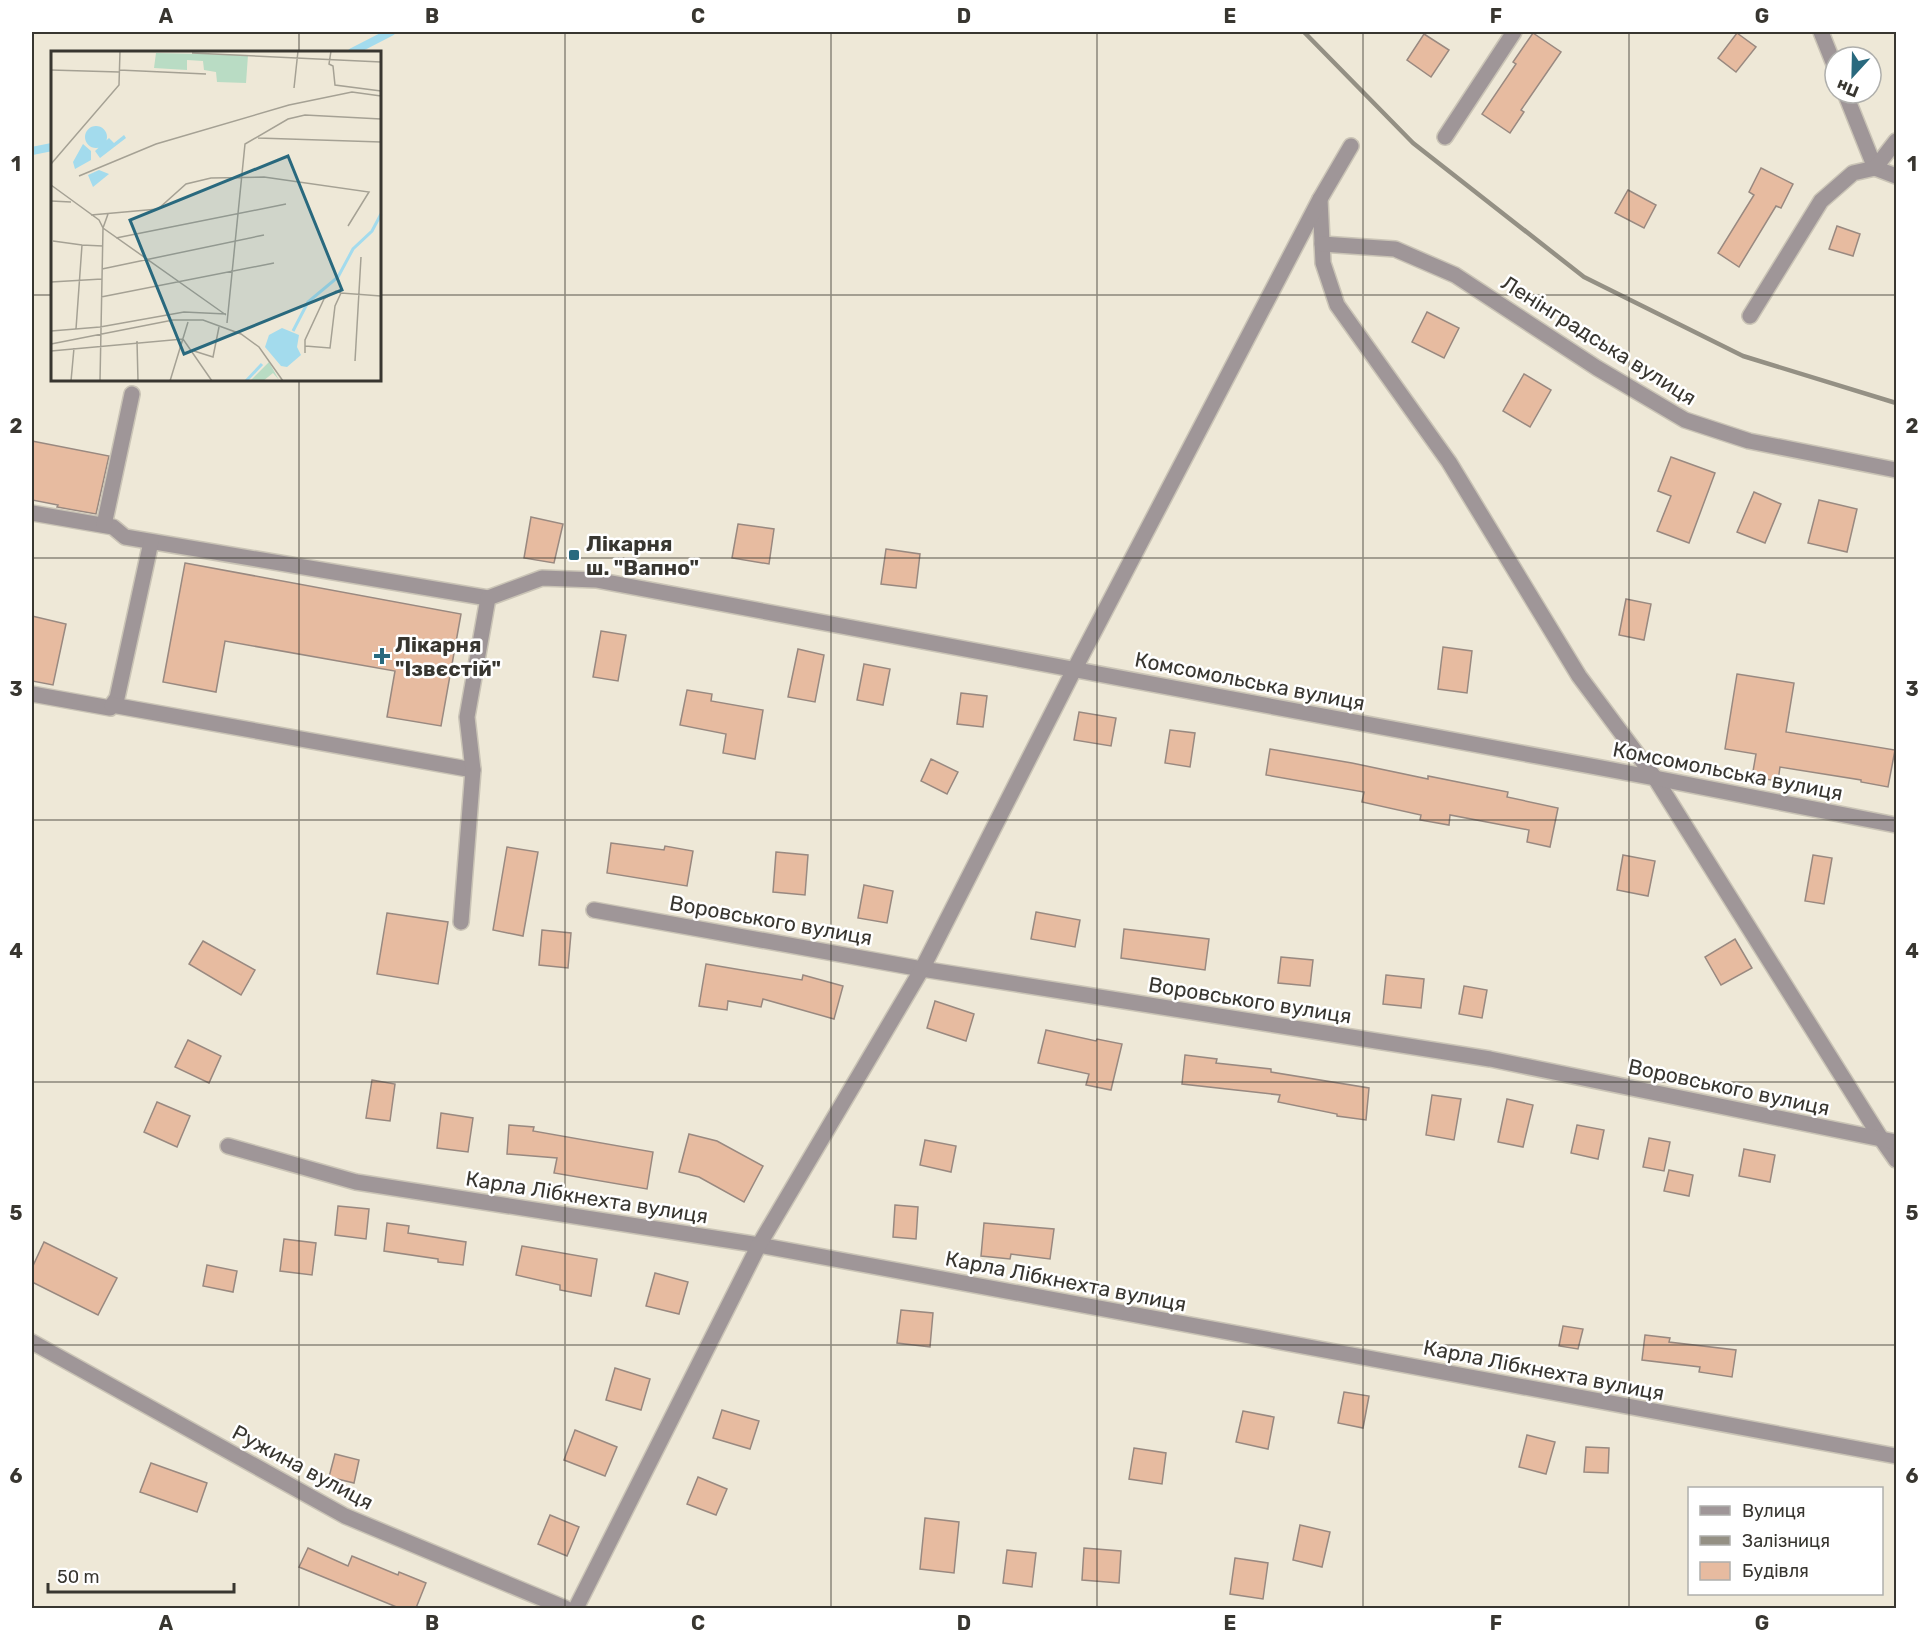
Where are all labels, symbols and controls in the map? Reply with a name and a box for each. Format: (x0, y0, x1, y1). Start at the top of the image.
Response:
text: A (159, 4, 174, 28)
text: B (425, 4, 439, 28)
text: C (691, 4, 705, 28)
text: D (957, 4, 971, 28)
text: E (1224, 4, 1236, 28)
text: F (1490, 4, 1502, 28)
text: G (1755, 4, 1769, 28)
north arrow (1823, 45, 1883, 105)
inset map (51, 51, 381, 381)
text: Пн (1834, 75, 1861, 101)
text: 1 (11, 152, 21, 176)
text: 1 (1907, 152, 1917, 176)
street label: Ленінградська вулиця (1497, 270, 1701, 410)
text: 2 (10, 414, 23, 438)
text: 2 (1906, 414, 1919, 438)
place label: Лікарня ш. "Вапно" (586, 531, 699, 580)
marker: Лікарня ш. "Вапно" (567, 548, 581, 562)
place label: Лікарня "Ізвєстій" (395, 632, 501, 681)
street label: Комсомольська вулиця (1133, 646, 1367, 716)
marker: Лікарня "Ізвєстій" (373, 647, 391, 665)
text: 3 (9, 677, 23, 701)
text: 3 (1905, 677, 1919, 701)
street label: Комсомольська вулиця (1611, 736, 1845, 806)
street label: Воровського вулиця (668, 890, 874, 950)
text: 4 (9, 939, 23, 963)
text: 4 (1905, 939, 1919, 963)
street label: Воровського вулиця (1147, 972, 1353, 1028)
street label: Воровського вулиця (1626, 1053, 1832, 1121)
street label: Карла Лібкнехта вулиця (464, 1165, 710, 1229)
text: 5 (10, 1201, 23, 1225)
text: 5 (1906, 1201, 1919, 1225)
street label: Карла Лібкнехта вулиця (943, 1245, 1189, 1317)
street label: Карла Лібкнехта вулиця (1421, 1334, 1667, 1406)
street label: Ружина вулиця (228, 1419, 378, 1515)
text: 6 (9, 1464, 23, 1488)
text: 6 (1905, 1464, 1919, 1488)
legend (1688, 1487, 1883, 1595)
text: Вулиця (1742, 1500, 1806, 1522)
text: Залізниця (1742, 1530, 1830, 1552)
scale bar (48, 1556, 234, 1594)
text: Будівля (1742, 1560, 1809, 1582)
text: 50 m (57, 1566, 100, 1588)
text: A (159, 1611, 174, 1635)
text: B (425, 1611, 439, 1635)
text: C (691, 1611, 705, 1635)
text: D (957, 1611, 971, 1635)
text: E (1224, 1611, 1236, 1635)
text: F (1490, 1611, 1502, 1635)
text: G (1755, 1611, 1769, 1635)

